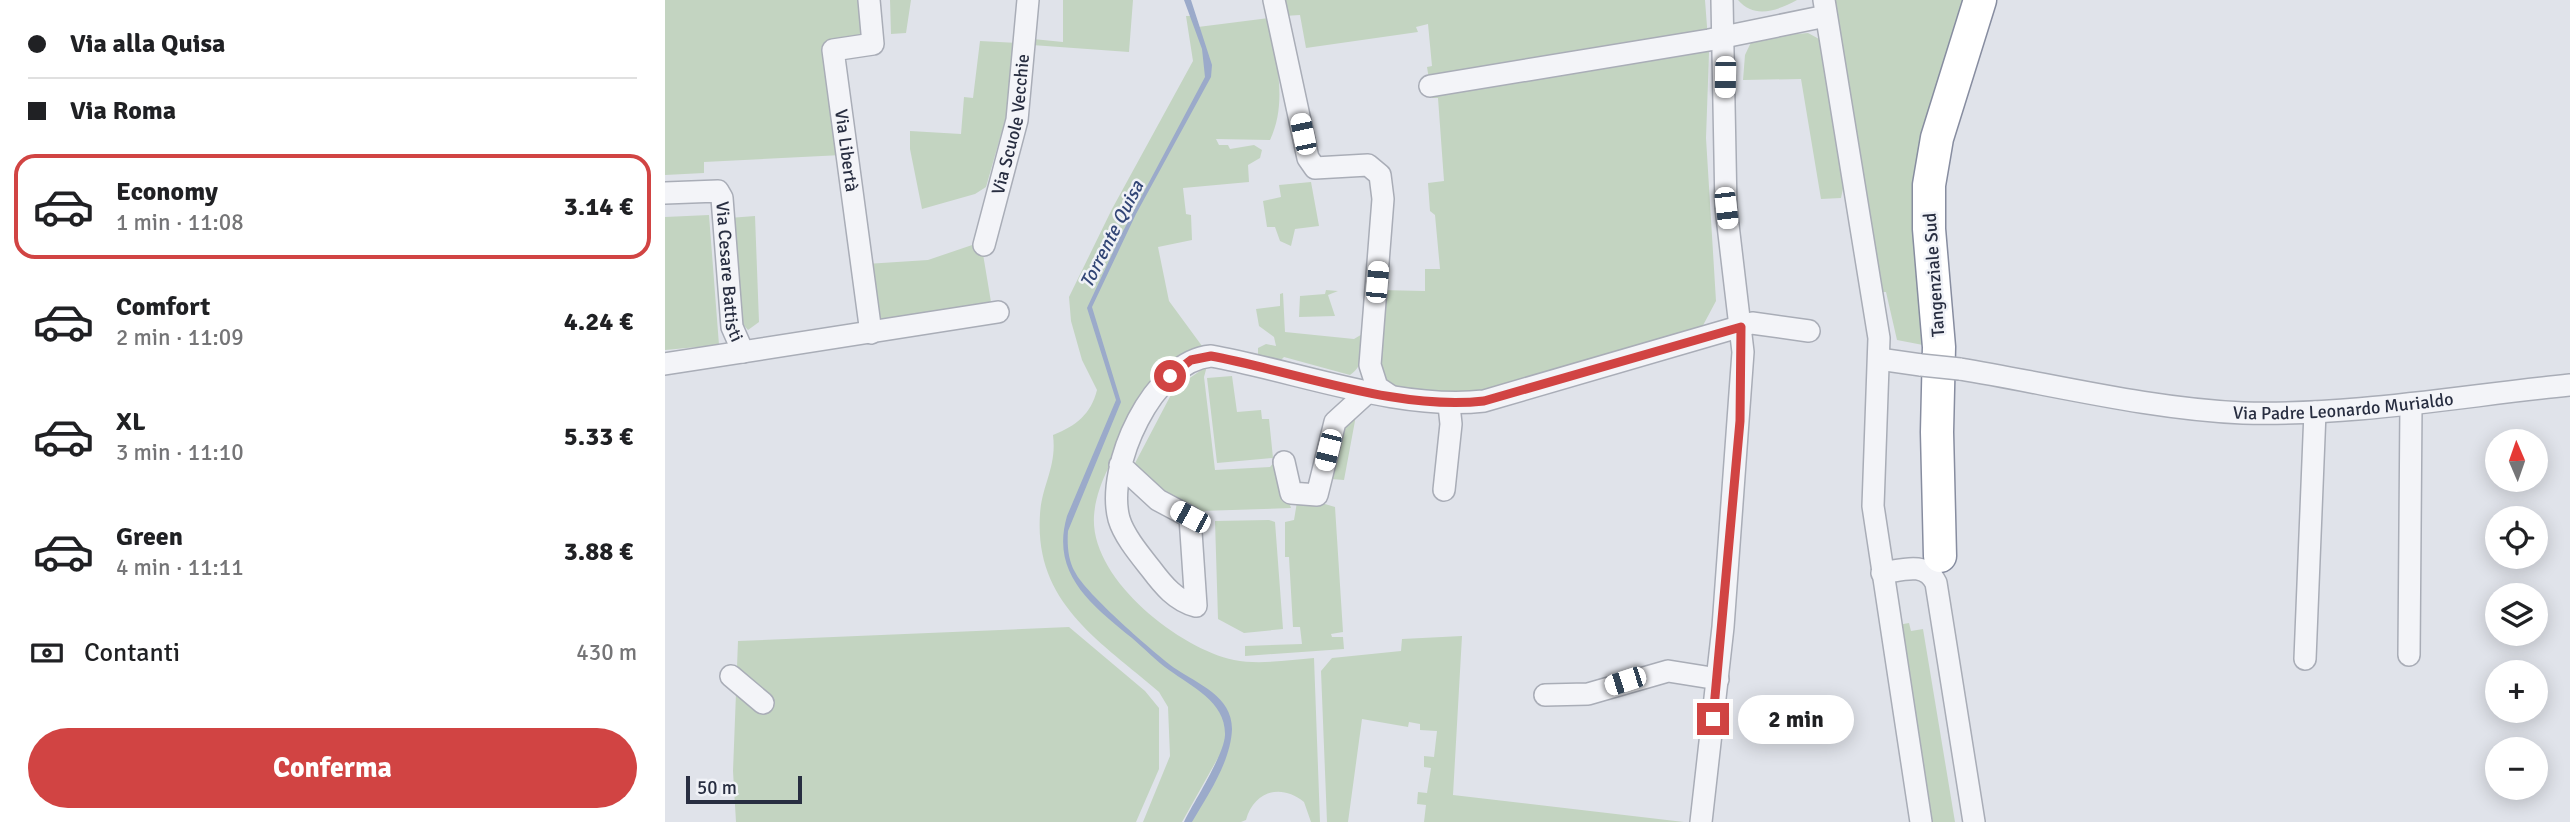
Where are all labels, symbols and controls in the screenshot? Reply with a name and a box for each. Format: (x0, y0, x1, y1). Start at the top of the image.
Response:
text: Via alla Quisa (70, 28, 225, 60)
street label: Via Scuole Vecchie (987, 53, 1034, 197)
car (1715, 56, 1736, 98)
text: Via Roma (70, 95, 176, 127)
street label: Via Libertà (830, 108, 863, 193)
car (1289, 111, 1318, 157)
icon: car (32, 175, 95, 238)
text: Economy (116, 176, 218, 208)
water label: Torrente Quisa (1075, 176, 1150, 292)
car (1714, 186, 1739, 230)
text: 3.14 € (564, 191, 633, 223)
street label: Via Cesare Battisti (711, 200, 748, 345)
text: 1 min · 11:08 (116, 208, 244, 237)
street label: Tangenziale Sud (1919, 212, 1949, 338)
car (1365, 260, 1390, 304)
icon: car (32, 290, 95, 353)
text: Comfort (116, 291, 210, 323)
text: 4.24 € (564, 306, 633, 338)
text: 2 min · 11:09 (116, 323, 244, 352)
route start (1154, 360, 1186, 392)
street label: Via Padre Leonardo Murialdo (2232, 388, 2455, 424)
icon: car (32, 405, 95, 468)
text: XL (116, 406, 146, 438)
text: 5.33 € (564, 421, 633, 453)
car (1313, 427, 1344, 473)
north arrow (2485, 429, 2548, 492)
map controls (2485, 429, 2548, 800)
text: 3 min · 11:10 (116, 438, 244, 467)
car (1167, 498, 1214, 536)
button: locate (2485, 506, 2548, 569)
icon: car (32, 520, 95, 583)
text: Green (116, 521, 183, 553)
text: 3.88 € (564, 536, 633, 568)
text: 4 min · 11:11 (116, 553, 244, 582)
button: layers (2485, 583, 2548, 646)
icon: cash (28, 634, 66, 672)
text: Contanti (84, 637, 180, 669)
text: 430 m (576, 638, 637, 667)
button: + (2485, 660, 2548, 723)
car (1602, 665, 1649, 697)
callout: 2 min (1737, 694, 1853, 744)
route end (1697, 703, 1729, 735)
text: 2 min (1768, 705, 1824, 734)
button: Conferma (28, 728, 637, 808)
button: − (2485, 737, 2548, 800)
scale bar (686, 773, 801, 805)
text: 50 m (697, 776, 737, 800)

